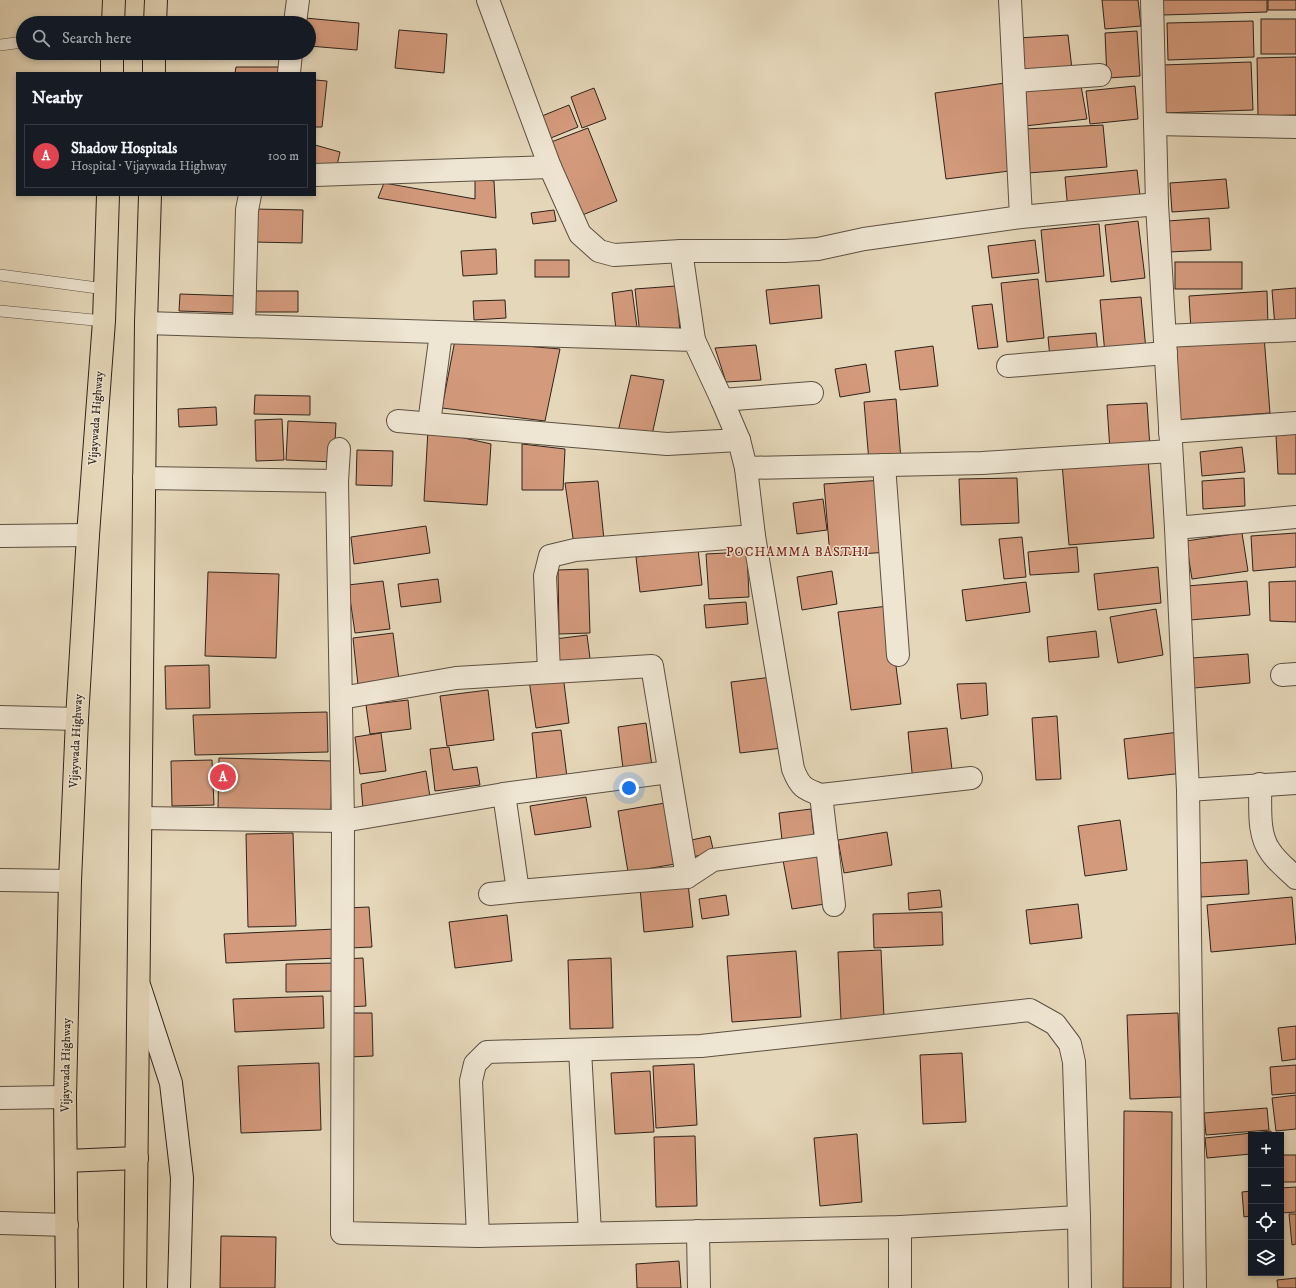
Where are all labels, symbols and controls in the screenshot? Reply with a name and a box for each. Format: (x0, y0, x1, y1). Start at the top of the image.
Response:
search box (16, 16, 316, 60)
icon: search (30, 27, 52, 49)
text: Search here (62, 29, 131, 48)
text: Nearby (32, 87, 82, 109)
text: Shadow Hospitals (71, 139, 177, 158)
text: A (42, 148, 50, 164)
text: 100 m (268, 148, 299, 164)
text: Hospital · Vijaywada Highway (71, 158, 227, 174)
street label: Vijaywada Highway (85, 370, 107, 467)
district label: POCHAMMA BASTHI (726, 544, 870, 560)
street label: Vijaywada Highway (66, 693, 86, 789)
pin: A (210, 762, 236, 792)
your location (619, 778, 639, 798)
street label: Vijaywada Highway (58, 1017, 74, 1113)
map controls (1248, 1132, 1284, 1276)
button: + (1248, 1132, 1284, 1168)
button: − (1248, 1168, 1284, 1204)
button: locate (1248, 1204, 1284, 1240)
button: layers (1248, 1240, 1284, 1276)

